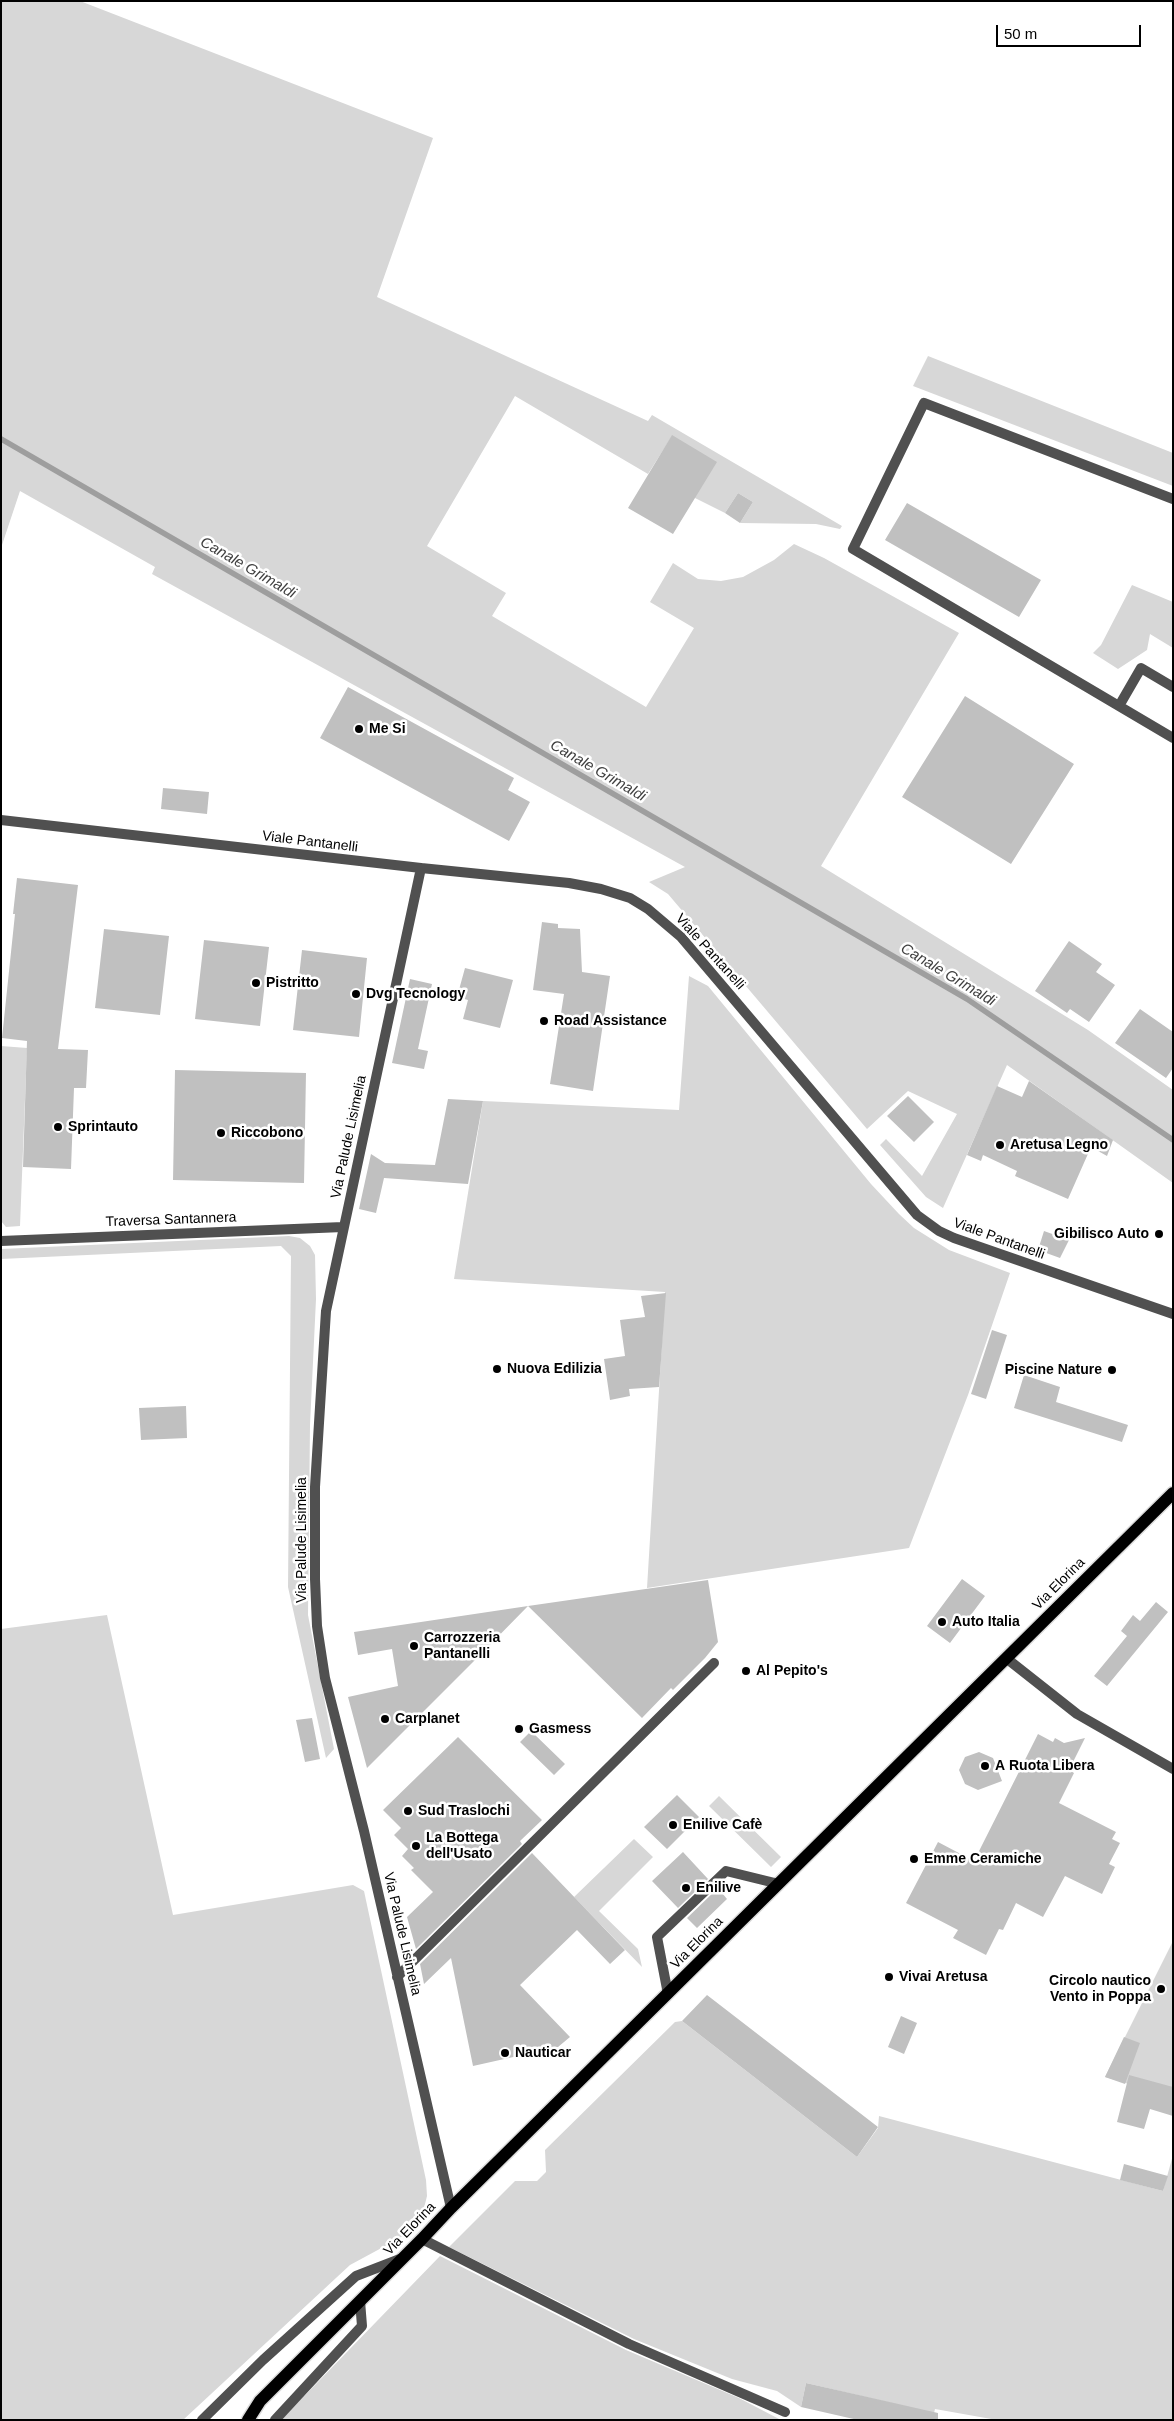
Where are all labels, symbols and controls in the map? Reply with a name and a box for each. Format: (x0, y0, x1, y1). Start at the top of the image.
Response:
scale bar (999, 15, 1144, 47)
text: 50 m (1004, 25, 1037, 42)
water label: Canale Grimaldi (197, 533, 299, 603)
place label: Me Si (369, 721, 406, 737)
marker: Me Si (353, 723, 365, 735)
water label: Canale Grimaldi (547, 736, 649, 806)
street label: Viale Pantanelli (261, 828, 359, 856)
street label: Viale Pantanelli (672, 911, 748, 993)
water label: Canale Grimaldi (897, 940, 999, 1010)
place label: Pistritto (266, 975, 319, 991)
marker: Pistritto (250, 977, 262, 989)
place label: Dvg Tecnology (366, 986, 465, 1002)
marker: Dvg Tecnology (350, 988, 362, 1000)
place label: Road Assistance (554, 1013, 667, 1029)
marker: Road Assistance (538, 1015, 550, 1027)
street label: Via Palude Lisimelia (328, 1074, 370, 1200)
place label: Sprintauto (68, 1119, 138, 1135)
marker: Sprintauto (52, 1121, 64, 1133)
place label: Riccobono (231, 1125, 303, 1141)
marker: Riccobono (215, 1127, 227, 1139)
place label: Aretusa Legno (1010, 1137, 1108, 1153)
marker: Aretusa Legno (994, 1139, 1006, 1151)
street label: Traversa Santannera (105, 1209, 237, 1231)
street label: Viale Pantanelli (951, 1215, 1047, 1263)
place label: Gibilisco Auto (1054, 1226, 1149, 1242)
marker: Gibilisco Auto (1153, 1228, 1165, 1240)
place label: Nuova Edilizia (507, 1361, 602, 1377)
place label: Piscine Nature (1005, 1362, 1102, 1378)
marker: Nuova Edilizia (491, 1363, 503, 1375)
marker: Piscine Nature (1106, 1364, 1118, 1376)
street label: Via Palude Lisimelia (294, 1477, 310, 1603)
street label: Via Elorina (1029, 1554, 1089, 1614)
place label: Auto Italia (952, 1614, 1020, 1630)
marker: Auto Italia (936, 1616, 948, 1628)
place label: Carrozzeria Pantanelli (424, 1630, 500, 1662)
marker: Carrozzeria Pantanelli (408, 1640, 420, 1652)
place label: Al Pepito's (756, 1663, 828, 1679)
marker: Al Pepito's (740, 1665, 752, 1677)
place label: Carplanet (395, 1711, 460, 1727)
marker: Carplanet (379, 1713, 391, 1725)
place label: Gasmess (529, 1721, 591, 1737)
marker: Gasmess (513, 1723, 525, 1735)
place label: A Ruota Libera (995, 1758, 1095, 1774)
marker: A Ruota Libera (979, 1760, 991, 1772)
place label: Sud Traslochi (418, 1803, 510, 1819)
marker: Sud Traslochi (402, 1805, 414, 1817)
place label: Enilive Cafè (683, 1817, 762, 1833)
marker: Enilive Cafè (667, 1819, 679, 1831)
place label: La Bottega dell'Usato (426, 1830, 498, 1862)
marker: La Bottega dell'Usato (410, 1840, 422, 1852)
place label: Emme Ceramiche (924, 1851, 1042, 1867)
marker: Emme Ceramiche (908, 1853, 920, 1865)
street label: Via Palude Lisimelia (380, 1871, 424, 1997)
place label: Enilive (696, 1880, 741, 1896)
marker: Enilive (680, 1882, 692, 1894)
street label: Via Elorina (667, 1913, 727, 1973)
place label: Vivai Aretusa (899, 1969, 987, 1985)
marker: Vivai Aretusa (883, 1971, 895, 1983)
place label: Circolo nautico Vento in Poppa (1049, 1973, 1151, 2005)
marker: Circolo nautico Vento in Poppa (1155, 1983, 1167, 1995)
place label: Nauticar (515, 2045, 571, 2061)
marker: Nauticar (499, 2047, 511, 2059)
street label: Via Elorina (381, 2199, 439, 2259)

